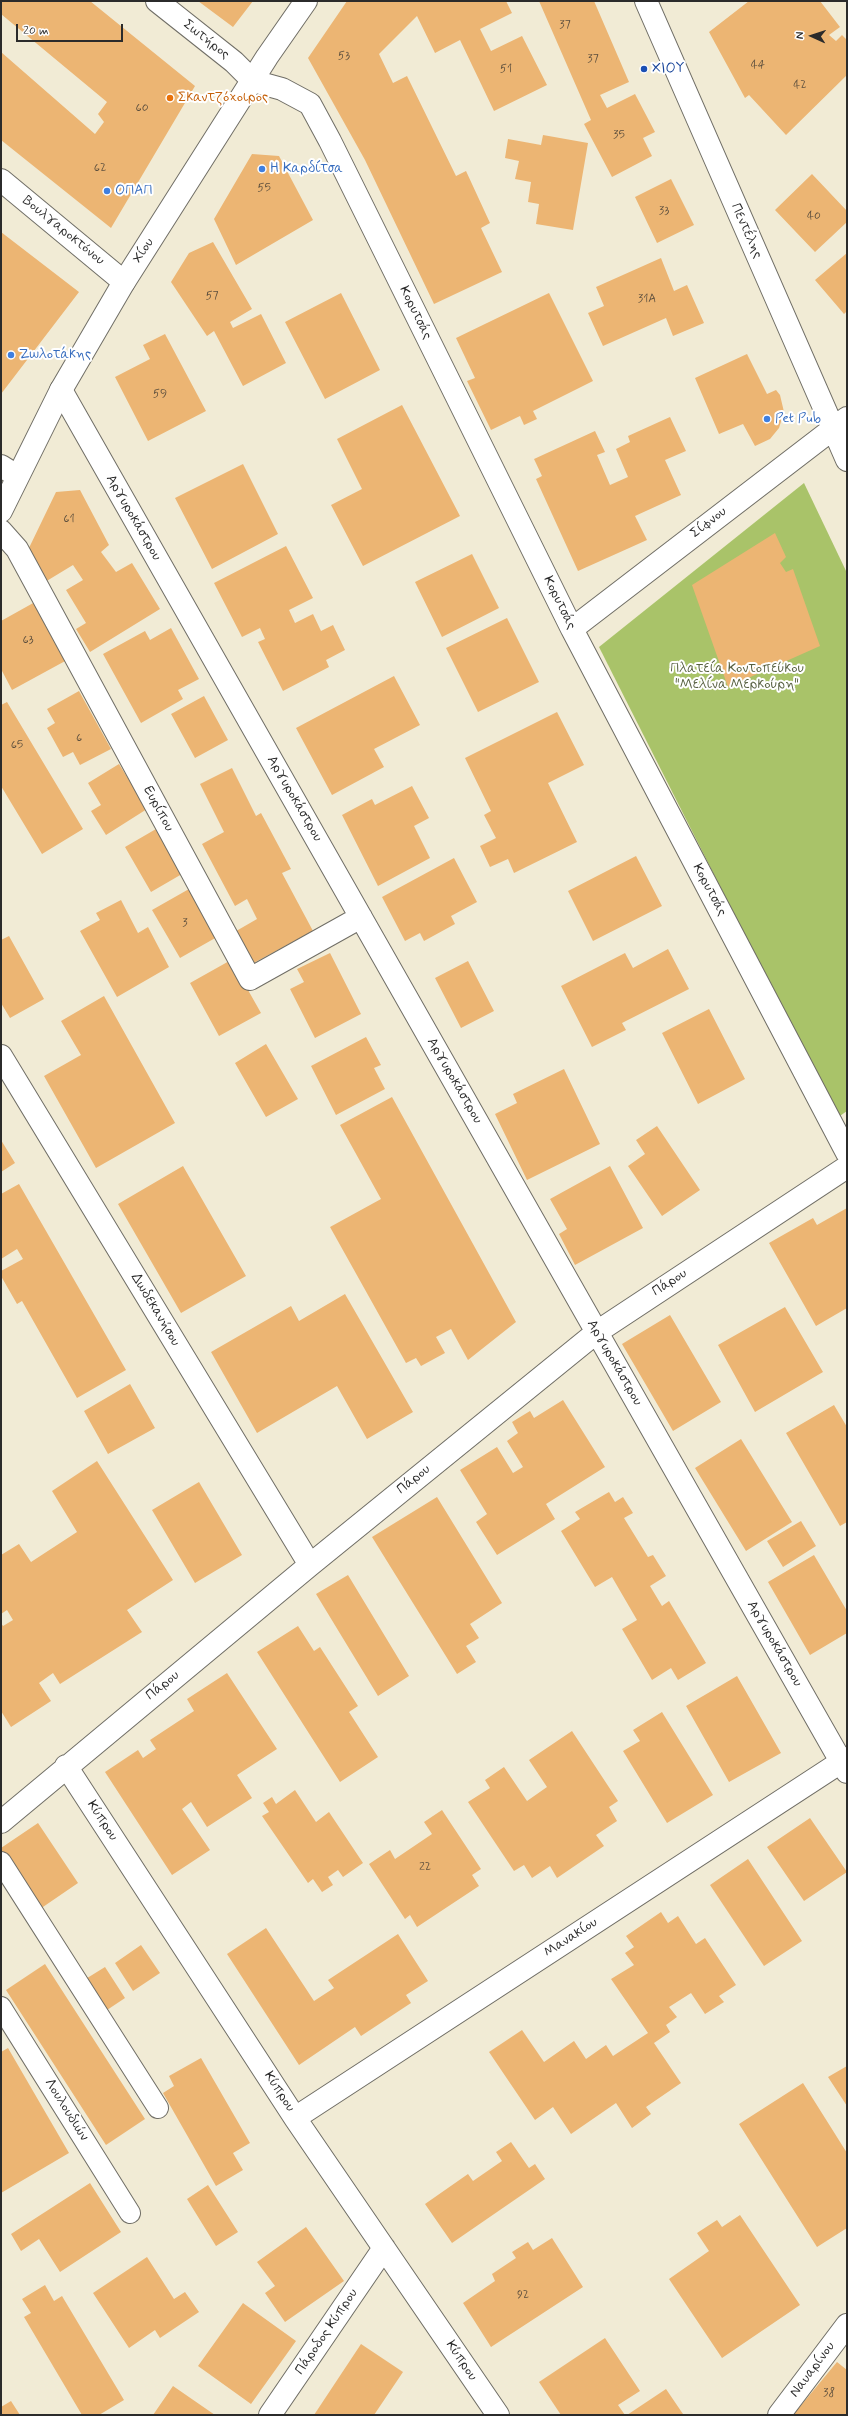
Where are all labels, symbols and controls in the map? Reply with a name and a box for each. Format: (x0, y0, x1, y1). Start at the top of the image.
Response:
scale bar (18, 16, 125, 42)
north arrow (792, 16, 832, 56)
street label: Σωτήρος (179, 17, 233, 63)
house number: 37 (559, 18, 571, 32)
text: 20 m (23, 23, 49, 39)
text: N (793, 31, 807, 39)
house number: 53 (338, 49, 350, 63)
house number: 37 (587, 52, 599, 66)
house number: 44 (751, 58, 765, 72)
place label: ΧΙΟΥ (652, 61, 684, 77)
house number: 51 (500, 62, 512, 76)
marker: ΧΙΟΥ (639, 64, 649, 74)
house number: 42 (793, 78, 807, 92)
place label: Σκαντζόχοιρος (178, 90, 268, 106)
marker: Σκαντζόχοιρος (165, 93, 175, 103)
house number: 60 (135, 101, 149, 115)
house number: 35 (613, 128, 625, 142)
house number: 62 (94, 161, 106, 175)
place label: Η Καρδίτσα (270, 161, 343, 177)
marker: Η Καρδίτσα (257, 164, 267, 174)
house number: 55 (257, 181, 271, 195)
place label: ΟΠΑΠ (115, 183, 153, 199)
marker: ΟΠΑΠ (102, 186, 112, 196)
street label: Βουλγαροκτόνου (18, 193, 108, 269)
street label: Πεντέλης (726, 201, 766, 261)
house number: 33 (659, 204, 669, 218)
house number: 40 (807, 209, 821, 223)
street label: Χίου (130, 235, 158, 267)
street label: Κορυτσάς (395, 284, 435, 342)
house number: 57 (205, 289, 219, 303)
house number: 31Α (638, 292, 656, 306)
place label: Ζωλοτάκης (19, 347, 91, 363)
marker: Ζωλοτάκης (6, 350, 16, 360)
house number: 59 (153, 387, 167, 401)
place label: Pet Pub (775, 411, 821, 427)
marker: Pet Pub (762, 414, 772, 424)
street label: Αργυροκάστρου (102, 472, 164, 564)
street label: Σίφνου (688, 504, 730, 542)
house number: 61 (63, 512, 75, 526)
street label: Κορυτσάς (539, 574, 579, 632)
house number: 63 (22, 633, 34, 647)
park label: Πλατεία Κοντοπεύκου "Μελίνα Μερκούρη" (670, 661, 804, 694)
house number: 6 (76, 731, 82, 745)
house number: 65 (11, 738, 23, 752)
street label: Αργυροκάστρου (263, 753, 325, 845)
street label: Ευρίπου (139, 783, 177, 835)
street label: Κορυτσάς (688, 861, 730, 919)
house number: 3 (182, 916, 188, 930)
street label: Αργυροκάστρου (423, 1035, 485, 1127)
street label: Πάρου (649, 1266, 691, 1300)
street label: Δωδεκανήσου (127, 1271, 183, 1349)
street label: Αργυροκάστρου (583, 1317, 645, 1409)
street label: Πάρου (394, 1461, 434, 1499)
street label: Αργυροκάστρου (743, 1598, 805, 1690)
street label: Πάρου (143, 1667, 183, 1705)
street label: Κύπρου (83, 1798, 121, 1844)
house number: 22 (419, 1860, 431, 1874)
street label: Μανακίου (541, 1914, 601, 1962)
street label: Κύπρου (260, 2069, 298, 2115)
street label: Λουλουδιών (40, 2076, 92, 2144)
street label: Πάροδος Κύπρου (292, 2286, 362, 2378)
house number: 92 (517, 2288, 529, 2302)
street label: Κύπρου (442, 2338, 480, 2384)
street label: Ναυαρίνου (787, 2339, 839, 2401)
house number: 38 (823, 2386, 835, 2400)

